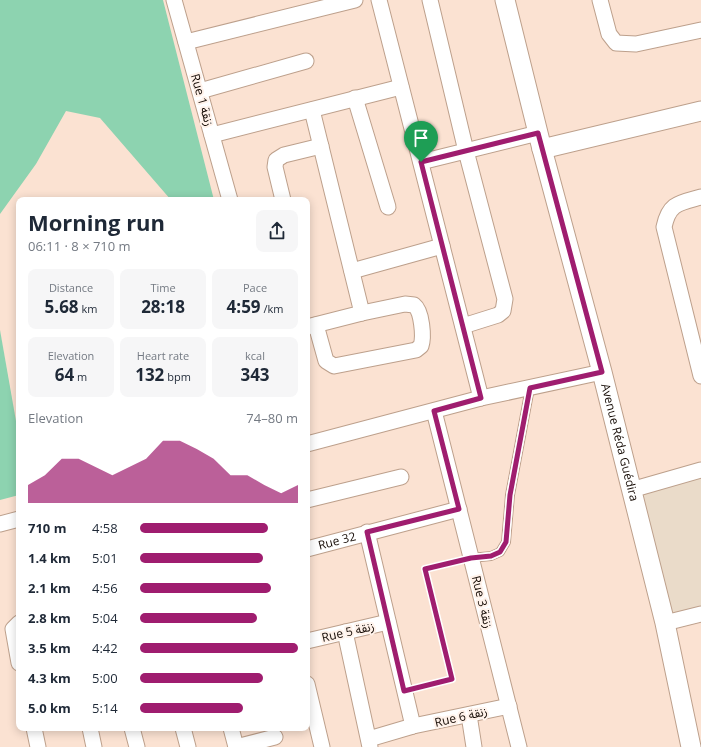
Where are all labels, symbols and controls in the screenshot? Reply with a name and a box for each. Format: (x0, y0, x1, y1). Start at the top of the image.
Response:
street label: Rue 1 زنقة (187, 72, 218, 128)
pin (404, 121, 438, 162)
icon: arrive (410, 127, 432, 149)
text: Morning run (28, 207, 165, 237)
button: share (256, 210, 298, 252)
text: 06:11 · 8 × 710 m (28, 237, 131, 255)
text: Distance (49, 280, 93, 295)
text: Time (150, 280, 176, 295)
text: Pace (243, 280, 267, 295)
text: 5.68 (45, 295, 79, 318)
text: 28:18 (141, 295, 185, 318)
text: 4:59 (227, 295, 261, 318)
text: km (79, 301, 97, 316)
text: /km (261, 301, 283, 316)
text: Elevation (48, 348, 94, 363)
text: Heart rate (137, 348, 189, 363)
text: kcal (245, 348, 265, 363)
text: 64 (55, 363, 74, 386)
text: 132 (135, 363, 164, 386)
text: 343 (240, 363, 270, 386)
text: m (74, 369, 87, 384)
text: bpm (164, 369, 191, 384)
street label: Avenue Réda Guédira (597, 381, 643, 503)
text: Elevation (28, 409, 83, 427)
text: 74–80 m (246, 409, 298, 427)
text: 710 m (28, 519, 66, 537)
text: 4:58 (92, 519, 118, 537)
street label: Rue 32 (316, 527, 358, 554)
text: 1.4 km (28, 549, 71, 567)
text: 5:01 (92, 549, 118, 567)
street label: Rue 3 زنقة (468, 574, 497, 630)
text: 2.1 km (28, 579, 71, 597)
text: 4:56 (92, 579, 118, 597)
text: 2.8 km (28, 609, 71, 627)
text: 5:04 (92, 609, 118, 627)
street label: Rue 5 زنقة (320, 617, 376, 646)
text: 3.5 km (28, 639, 71, 657)
text: 4:42 (92, 639, 118, 657)
text: 4.3 km (28, 669, 71, 687)
text: 5:00 (92, 669, 118, 687)
text: 5.0 km (28, 699, 71, 717)
text: 5:14 (92, 699, 118, 717)
street label: Rue 6 زنقة (433, 702, 489, 731)

